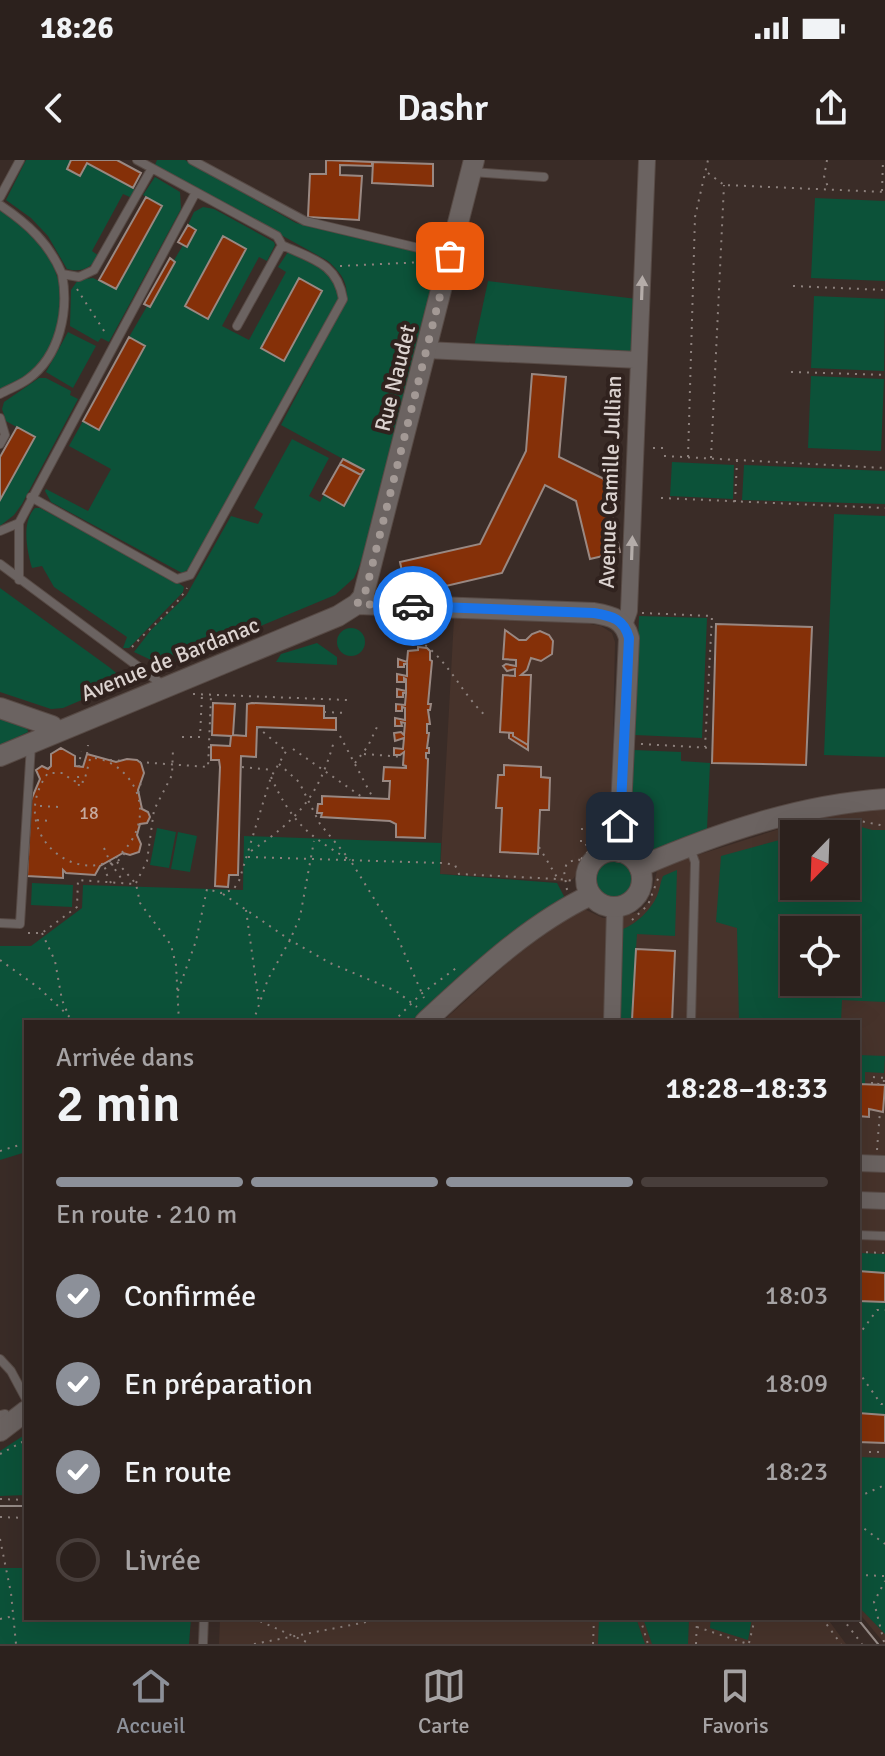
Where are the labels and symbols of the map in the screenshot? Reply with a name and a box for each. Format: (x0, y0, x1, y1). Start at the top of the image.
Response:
pin (416, 222, 484, 290)
one-way arrow (635, 275, 648, 300)
street label: Rue Naudet (369, 322, 421, 434)
street label: Avenue Camille Jullian (593, 375, 627, 589)
one-way arrow (625, 535, 638, 560)
courier (373, 566, 453, 646)
street label: Avenue de Bardanac (77, 611, 263, 707)
pin (586, 792, 654, 860)
house number: 18 (79, 802, 99, 824)
north arrow (780, 820, 860, 900)

